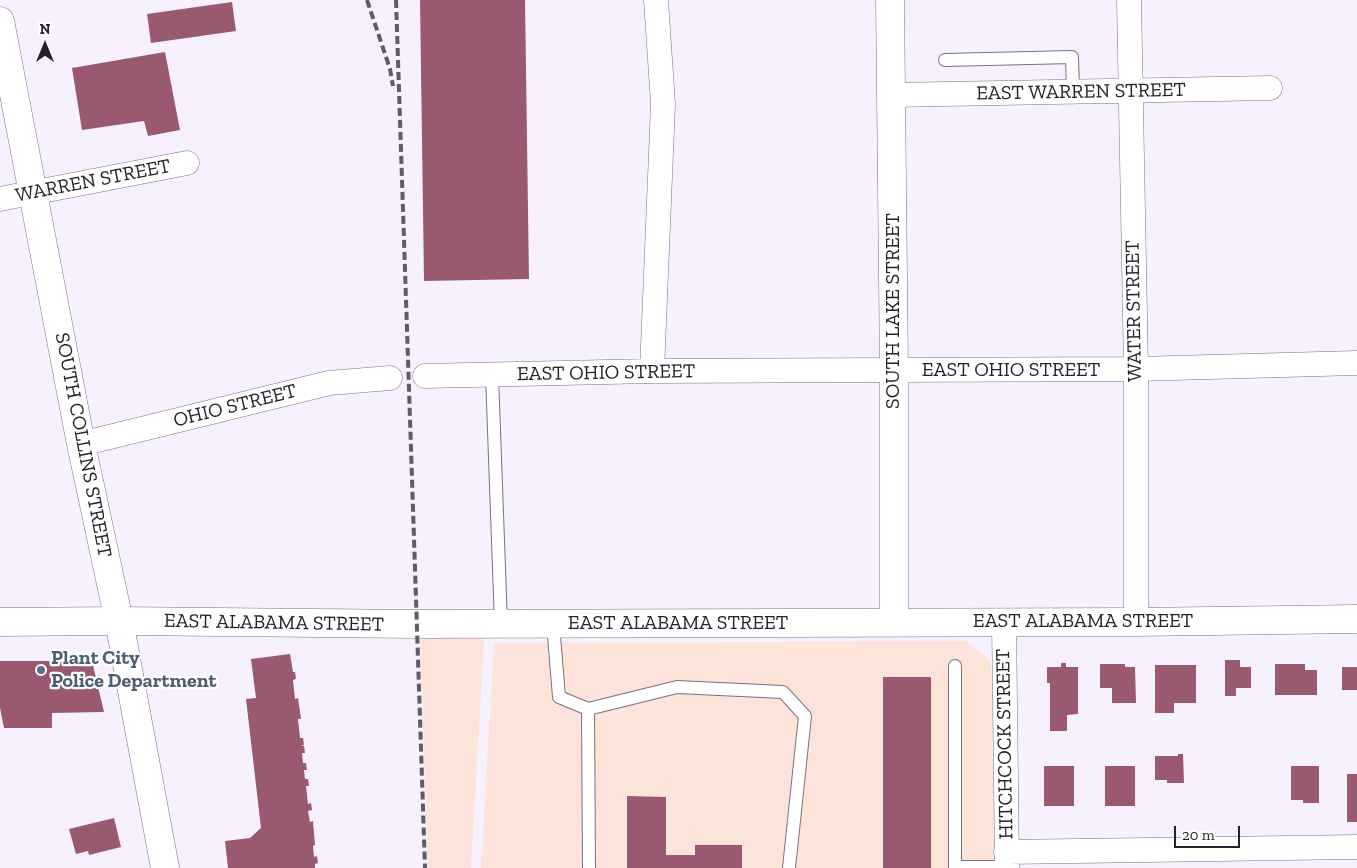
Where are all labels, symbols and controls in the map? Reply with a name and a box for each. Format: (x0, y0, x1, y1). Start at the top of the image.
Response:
north arrow (20, 20, 70, 70)
text: N (40, 21, 50, 38)
street label: EAST WARREN STREET (976, 78, 1186, 106)
street label: WARREN STREET (13, 154, 173, 208)
street label: SOUTH LAKE STREET (881, 213, 905, 409)
street label: WATER STREET (1121, 240, 1147, 382)
street label: SOUTH COLLINS STREET (49, 331, 117, 559)
street label: EAST OHIO STREET (922, 358, 1100, 382)
street label: EAST OHIO STREET (517, 359, 695, 387)
street label: OHIO STREET (171, 379, 299, 433)
street label: EAST ALABAMA STREET (164, 609, 384, 637)
street label: EAST ALABAMA STREET (973, 609, 1193, 633)
street label: EAST ALABAMA STREET (568, 611, 788, 635)
place label: Plant City Police Department (51, 646, 216, 693)
street label: HITCHCOCK STREET (991, 648, 1019, 840)
marker: Plant City Police Department (35, 664, 47, 676)
scale bar (1177, 816, 1243, 848)
text: 20 m (1182, 826, 1215, 844)

